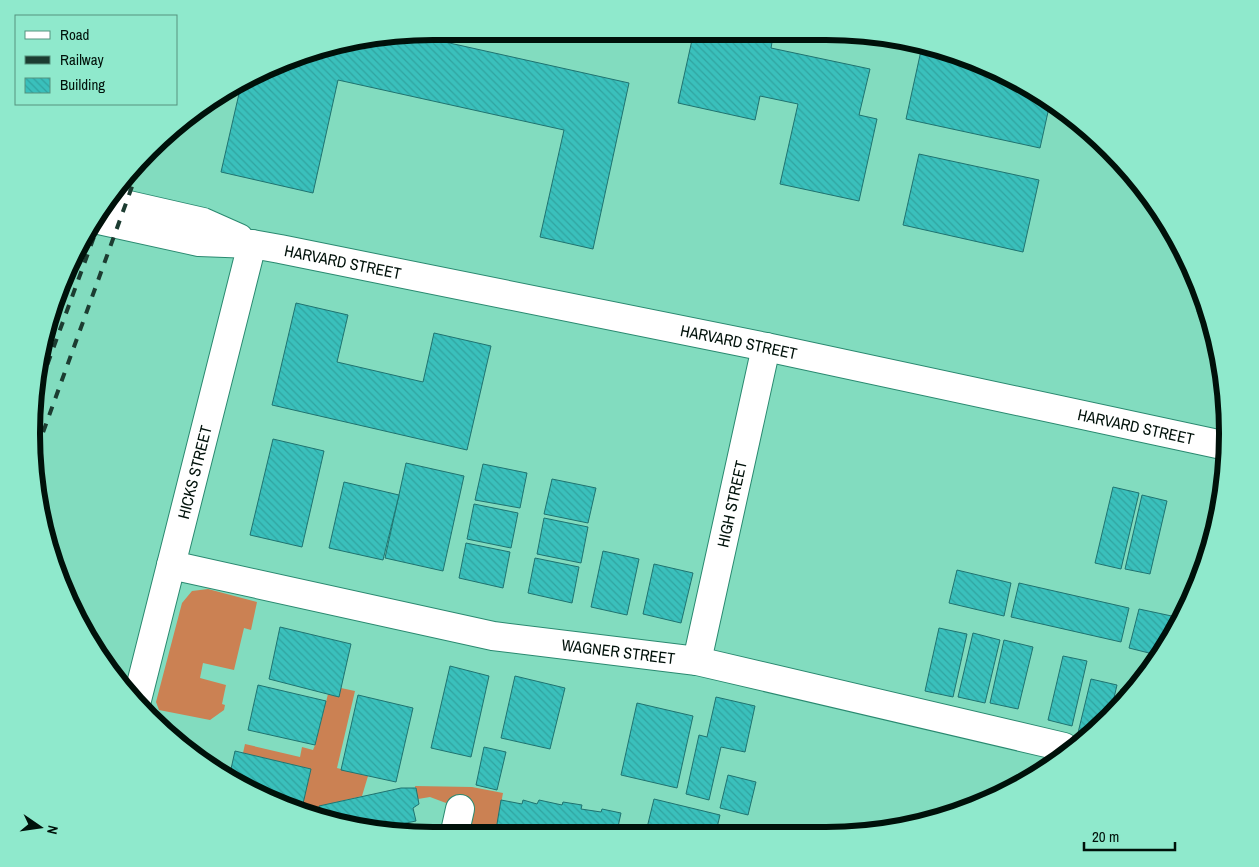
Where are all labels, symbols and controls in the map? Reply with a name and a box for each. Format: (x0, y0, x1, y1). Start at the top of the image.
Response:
legend (15, 15, 178, 105)
text: Road (60, 24, 89, 45)
text: Railway (60, 49, 105, 70)
text: Building (60, 74, 105, 95)
street label: HARVARD STREET (283, 239, 403, 284)
street label: HARVARD STREET (679, 319, 799, 364)
street label: HARVARD STREET (1076, 403, 1196, 450)
street label: HICKS STREET (172, 423, 217, 521)
street label: HIGH STREET (711, 458, 752, 549)
street label: WAGNER STREET (560, 633, 676, 669)
north arrow (15, 802, 65, 852)
scale bar (1084, 820, 1175, 852)
text: N (43, 824, 62, 836)
text: 20 m (1092, 826, 1119, 847)

